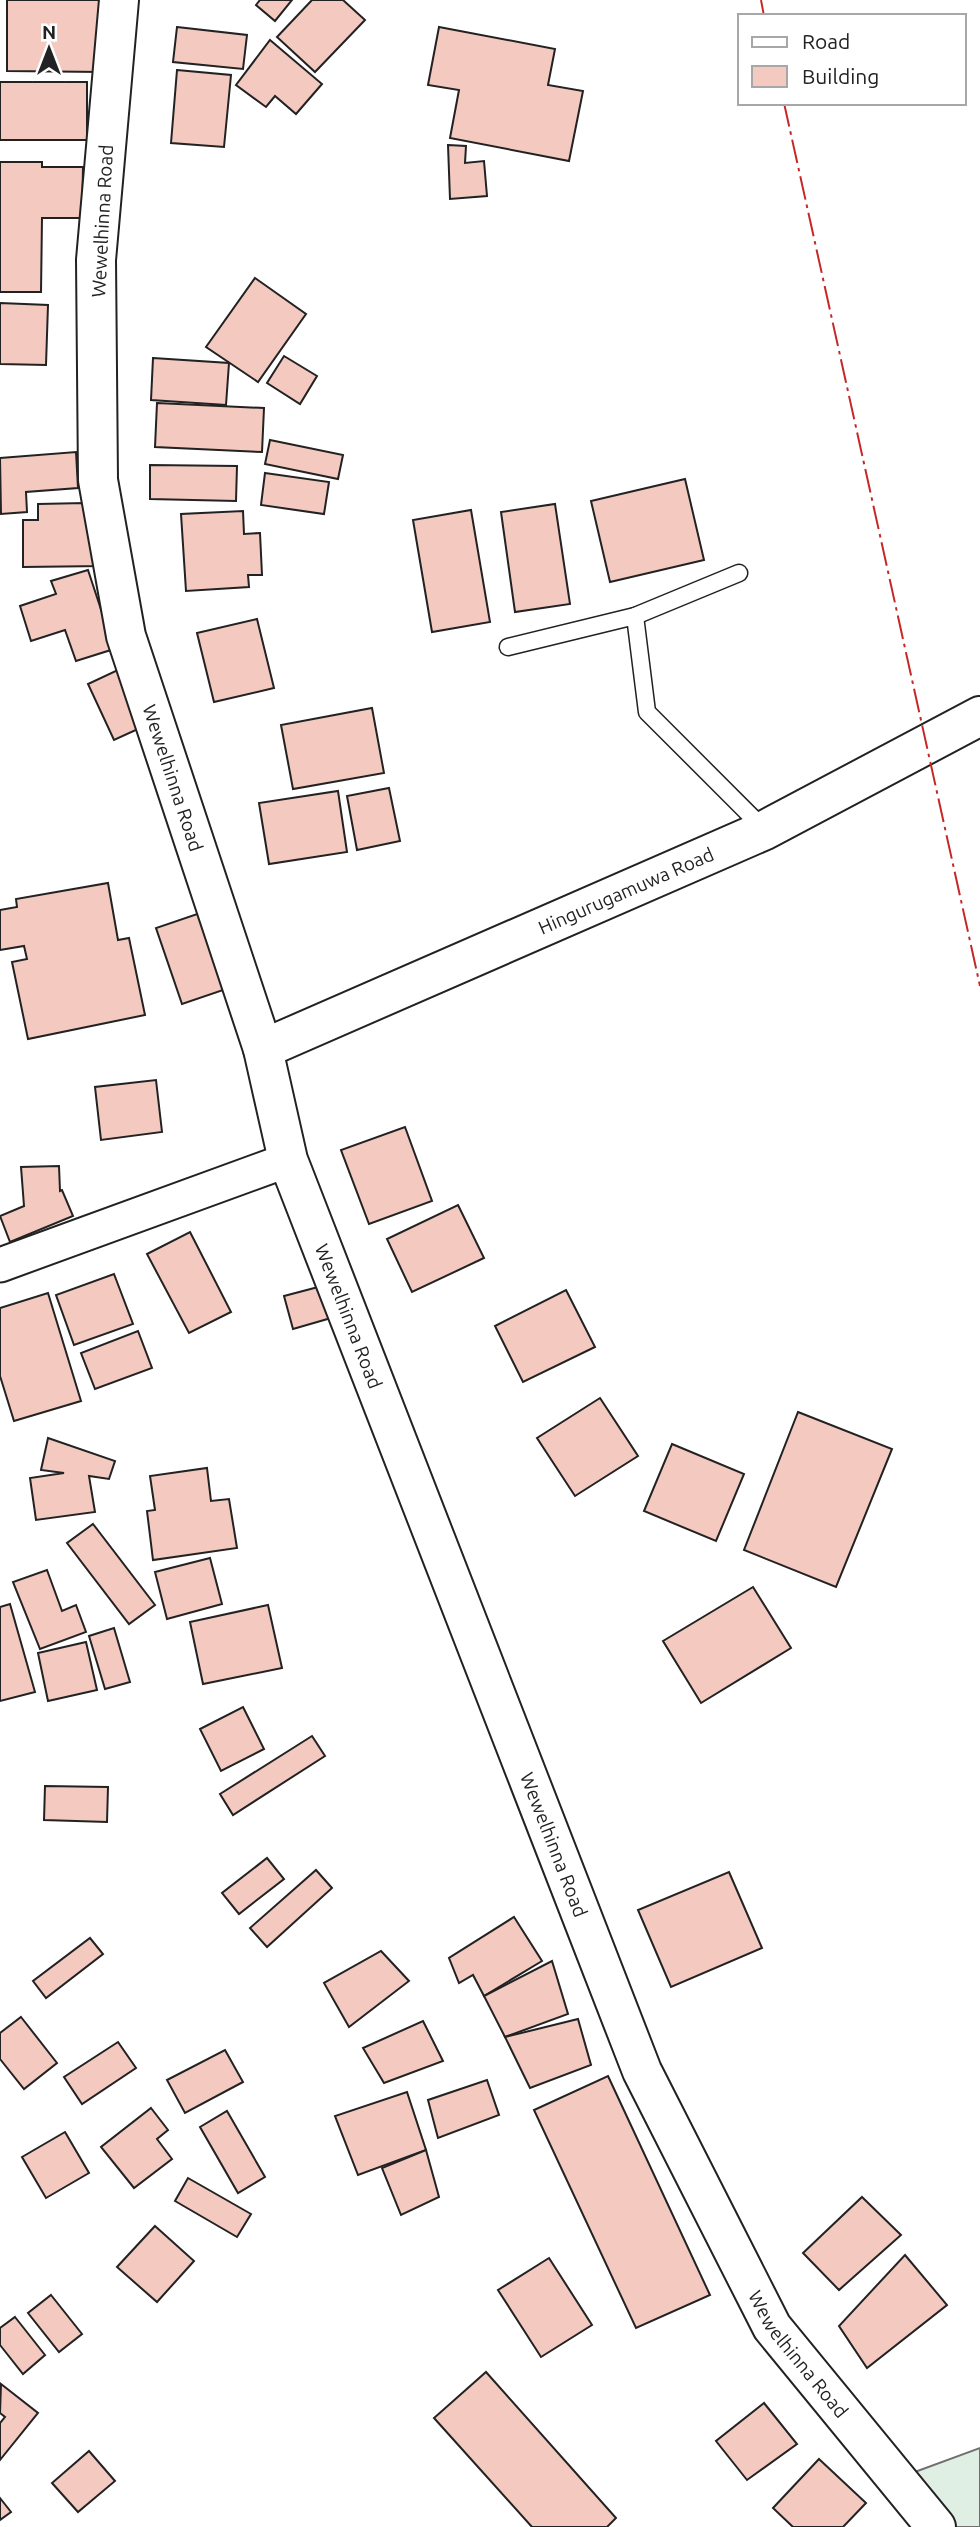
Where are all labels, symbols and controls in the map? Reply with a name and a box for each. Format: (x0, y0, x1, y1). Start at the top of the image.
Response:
north arrow (14, 14, 84, 84)
legend (738, 14, 966, 105)
text: N (42, 21, 56, 43)
text: Road (802, 29, 850, 53)
text: Building (802, 64, 879, 88)
street label: Wewelhinna Road (87, 144, 117, 298)
street label: Wewelhinna Road (139, 702, 208, 854)
street label: Hingurugamuwa Road (535, 843, 717, 939)
street label: Wewelhinna Road (311, 1241, 387, 1392)
street label: Wewelhinna Road (516, 1769, 592, 1920)
street label: Wewelhinna Road (744, 2287, 853, 2422)

